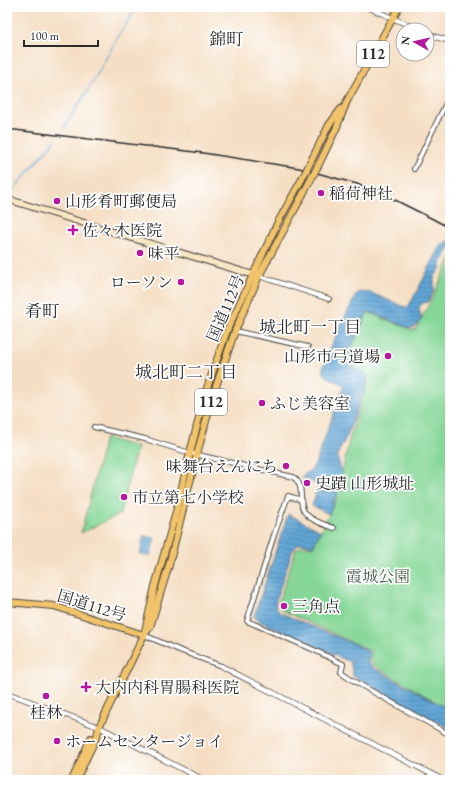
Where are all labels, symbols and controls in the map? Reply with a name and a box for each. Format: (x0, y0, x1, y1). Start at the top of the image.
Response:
scale bar (24, 22, 98, 48)
north arrow (395, 22, 435, 62)
text: 100 m (30, 28, 60, 44)
district label: 錦町 (209, 28, 243, 50)
text: N (398, 35, 413, 46)
road number: 112 (357, 41, 389, 67)
place label: 稲荷神社 (329, 183, 393, 204)
marker: 稲荷神社 (316, 188, 326, 198)
place label: 山形肴町郵便局 (65, 191, 177, 212)
marker: 山形肴町郵便局 (52, 196, 62, 206)
place label: 佐々木医院 (82, 220, 162, 241)
marker: 佐々木医院 (67, 224, 79, 236)
place label: 味平 (148, 243, 180, 264)
marker: 味平 (135, 248, 145, 258)
street label: 国道112号 (202, 271, 249, 345)
place label: ローソン (110, 272, 173, 293)
marker: ローソン (176, 277, 186, 287)
district label: 肴町 (25, 300, 59, 322)
district label: 城北町一丁目 (259, 316, 361, 338)
place label: 山形市弓道場 (284, 346, 380, 367)
marker: 山形市弓道場 (383, 351, 393, 361)
district label: 城北町二丁目 (135, 361, 237, 383)
road number: 112 (195, 389, 227, 415)
place label: ふじ美容室 (270, 393, 350, 414)
marker: ふじ美容室 (257, 398, 267, 408)
place label: 味舞台えんにち (166, 456, 278, 477)
marker: 味舞台えんにち (281, 461, 291, 471)
place label: 史蹟 山形城址 (315, 473, 414, 494)
marker: 史蹟 山形城址 (302, 478, 312, 488)
place label: 市立第七小学校 (132, 487, 244, 508)
marker: 市立第七小学校 (119, 492, 129, 502)
park label: 霞城公園 (346, 566, 410, 587)
street label: 国道112号 (55, 585, 129, 626)
place label: 三角点 (292, 596, 340, 617)
marker: 三角点 (279, 601, 289, 611)
place label: 大内内科胃腸科医院 (95, 677, 239, 698)
marker: 大内内科胃腸科医院 (80, 681, 92, 693)
marker: 桂林 (41, 691, 51, 701)
place label: 桂林 (30, 702, 63, 723)
place label: ホームセンタージョイ (65, 731, 224, 752)
marker: ホームセンタージョイ (52, 736, 62, 746)

